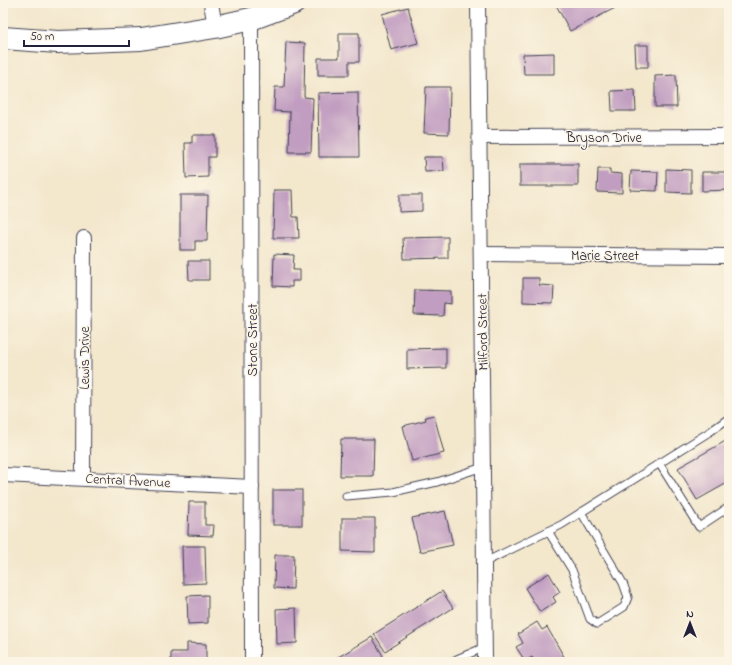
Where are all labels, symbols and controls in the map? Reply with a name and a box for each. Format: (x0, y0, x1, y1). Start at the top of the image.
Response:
scale bar (24, 22, 129, 48)
text: 50 m (30, 28, 54, 46)
street label: Bryson Drive (565, 128, 643, 150)
street label: Marie Street (571, 246, 639, 267)
street label: Milford Street (472, 293, 495, 371)
street label: Stone Street (243, 303, 264, 376)
street label: Lewis Drive (75, 326, 96, 390)
street label: Central Avenue (85, 469, 172, 494)
north arrow (670, 603, 710, 643)
text: N (686, 606, 694, 622)

